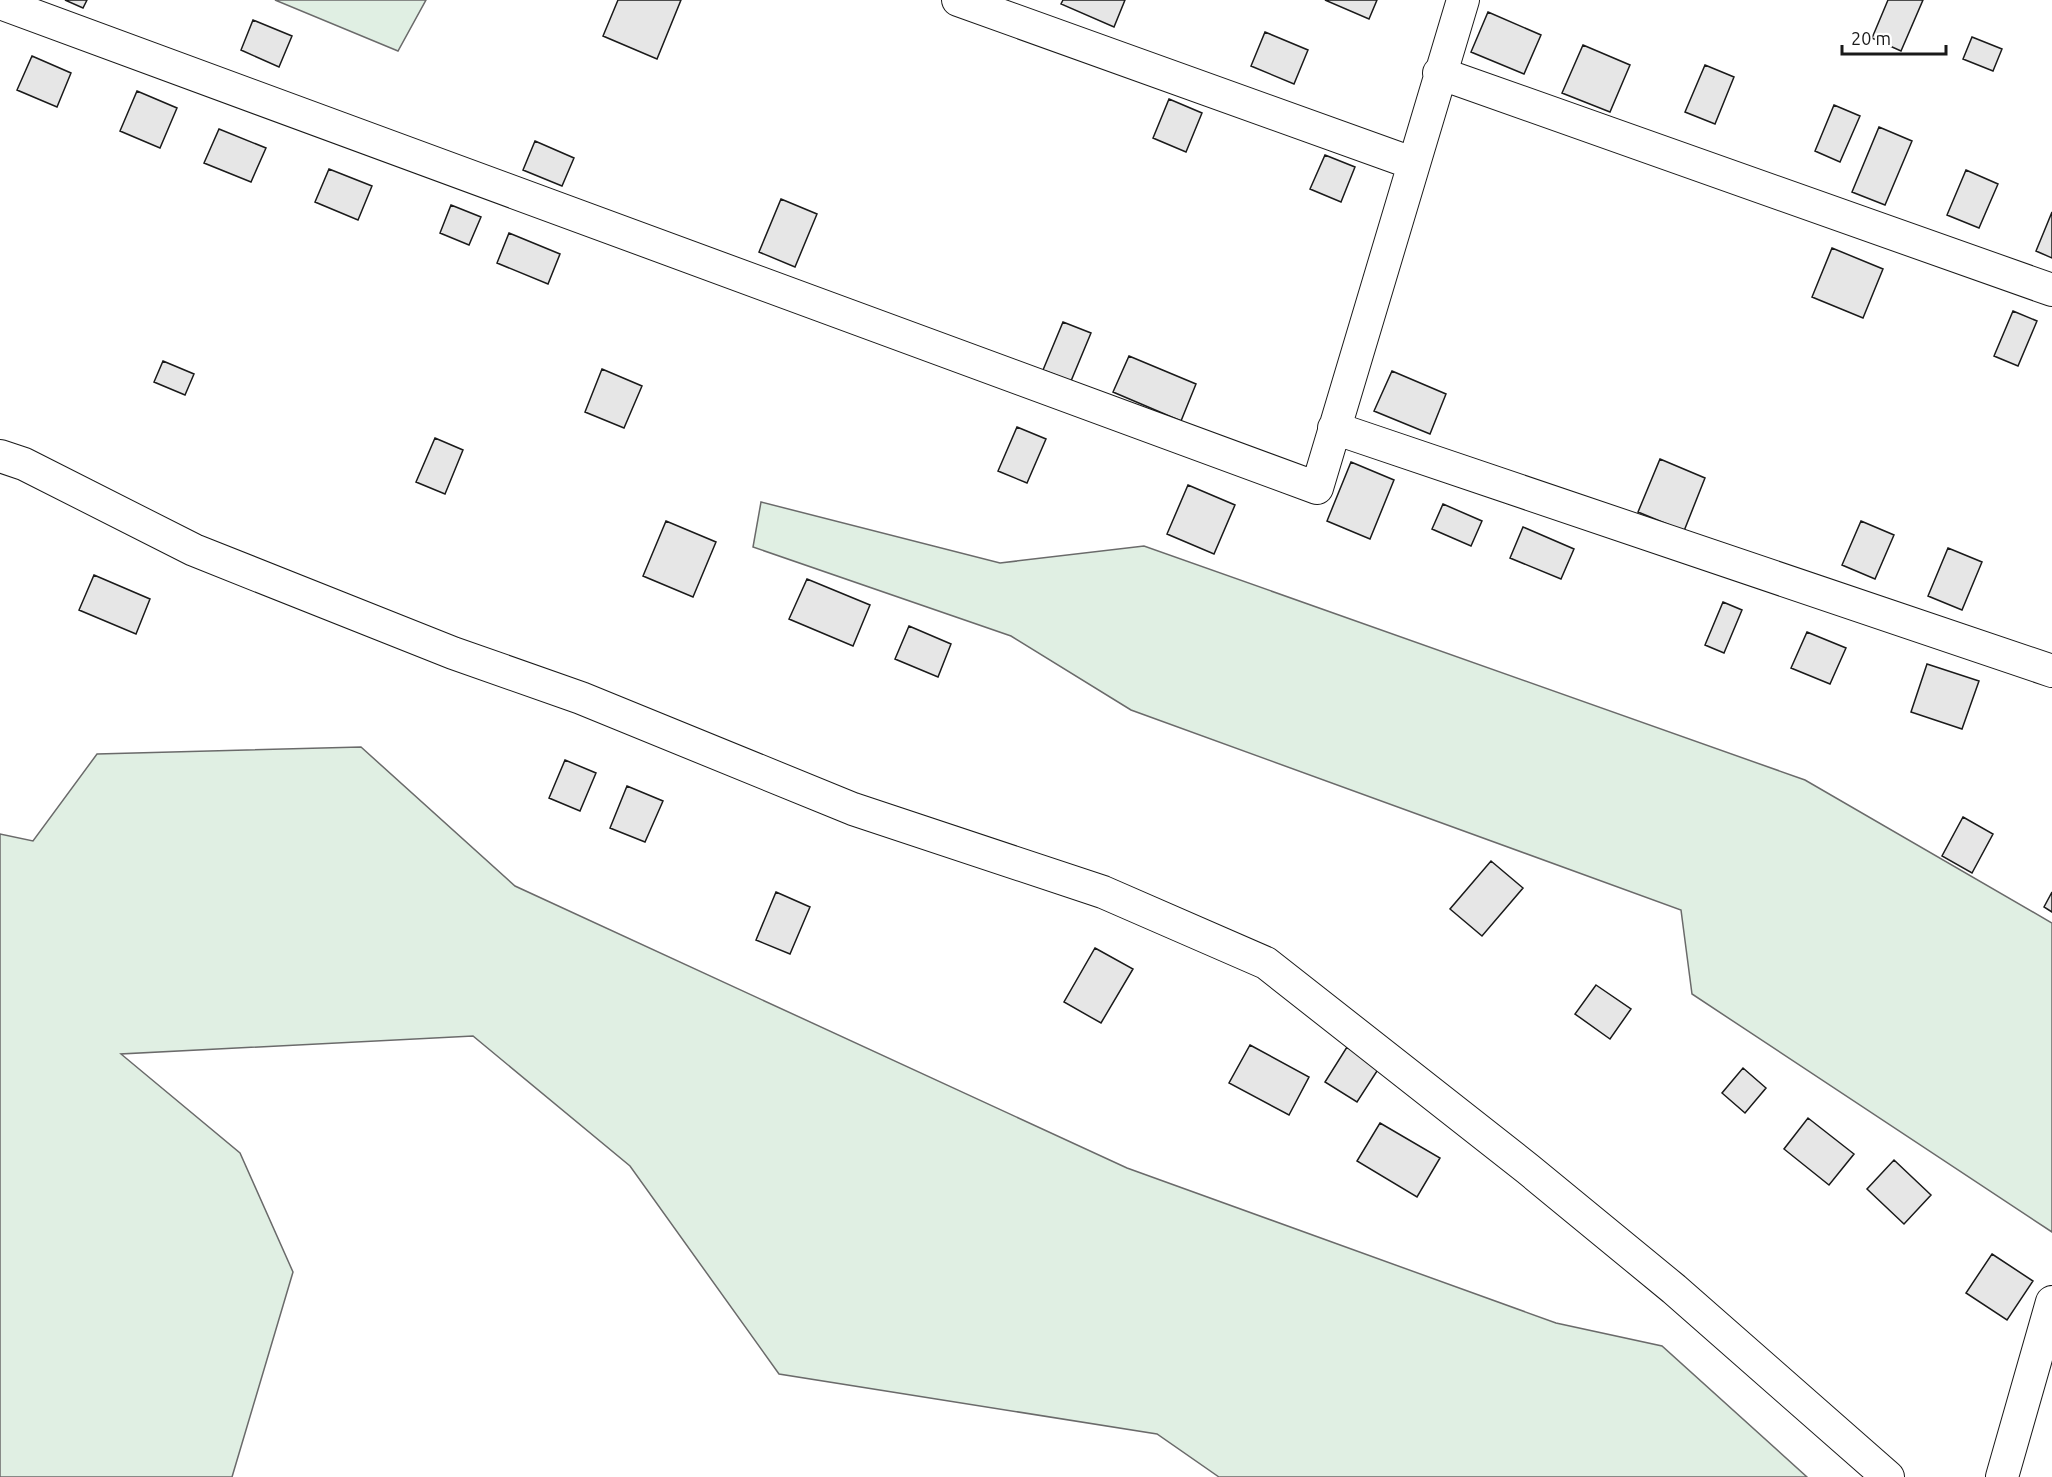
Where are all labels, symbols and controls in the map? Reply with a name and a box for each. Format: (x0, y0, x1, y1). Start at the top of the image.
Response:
scale bar (1842, 18, 1946, 56)
text: 20 m (1851, 28, 1891, 48)

